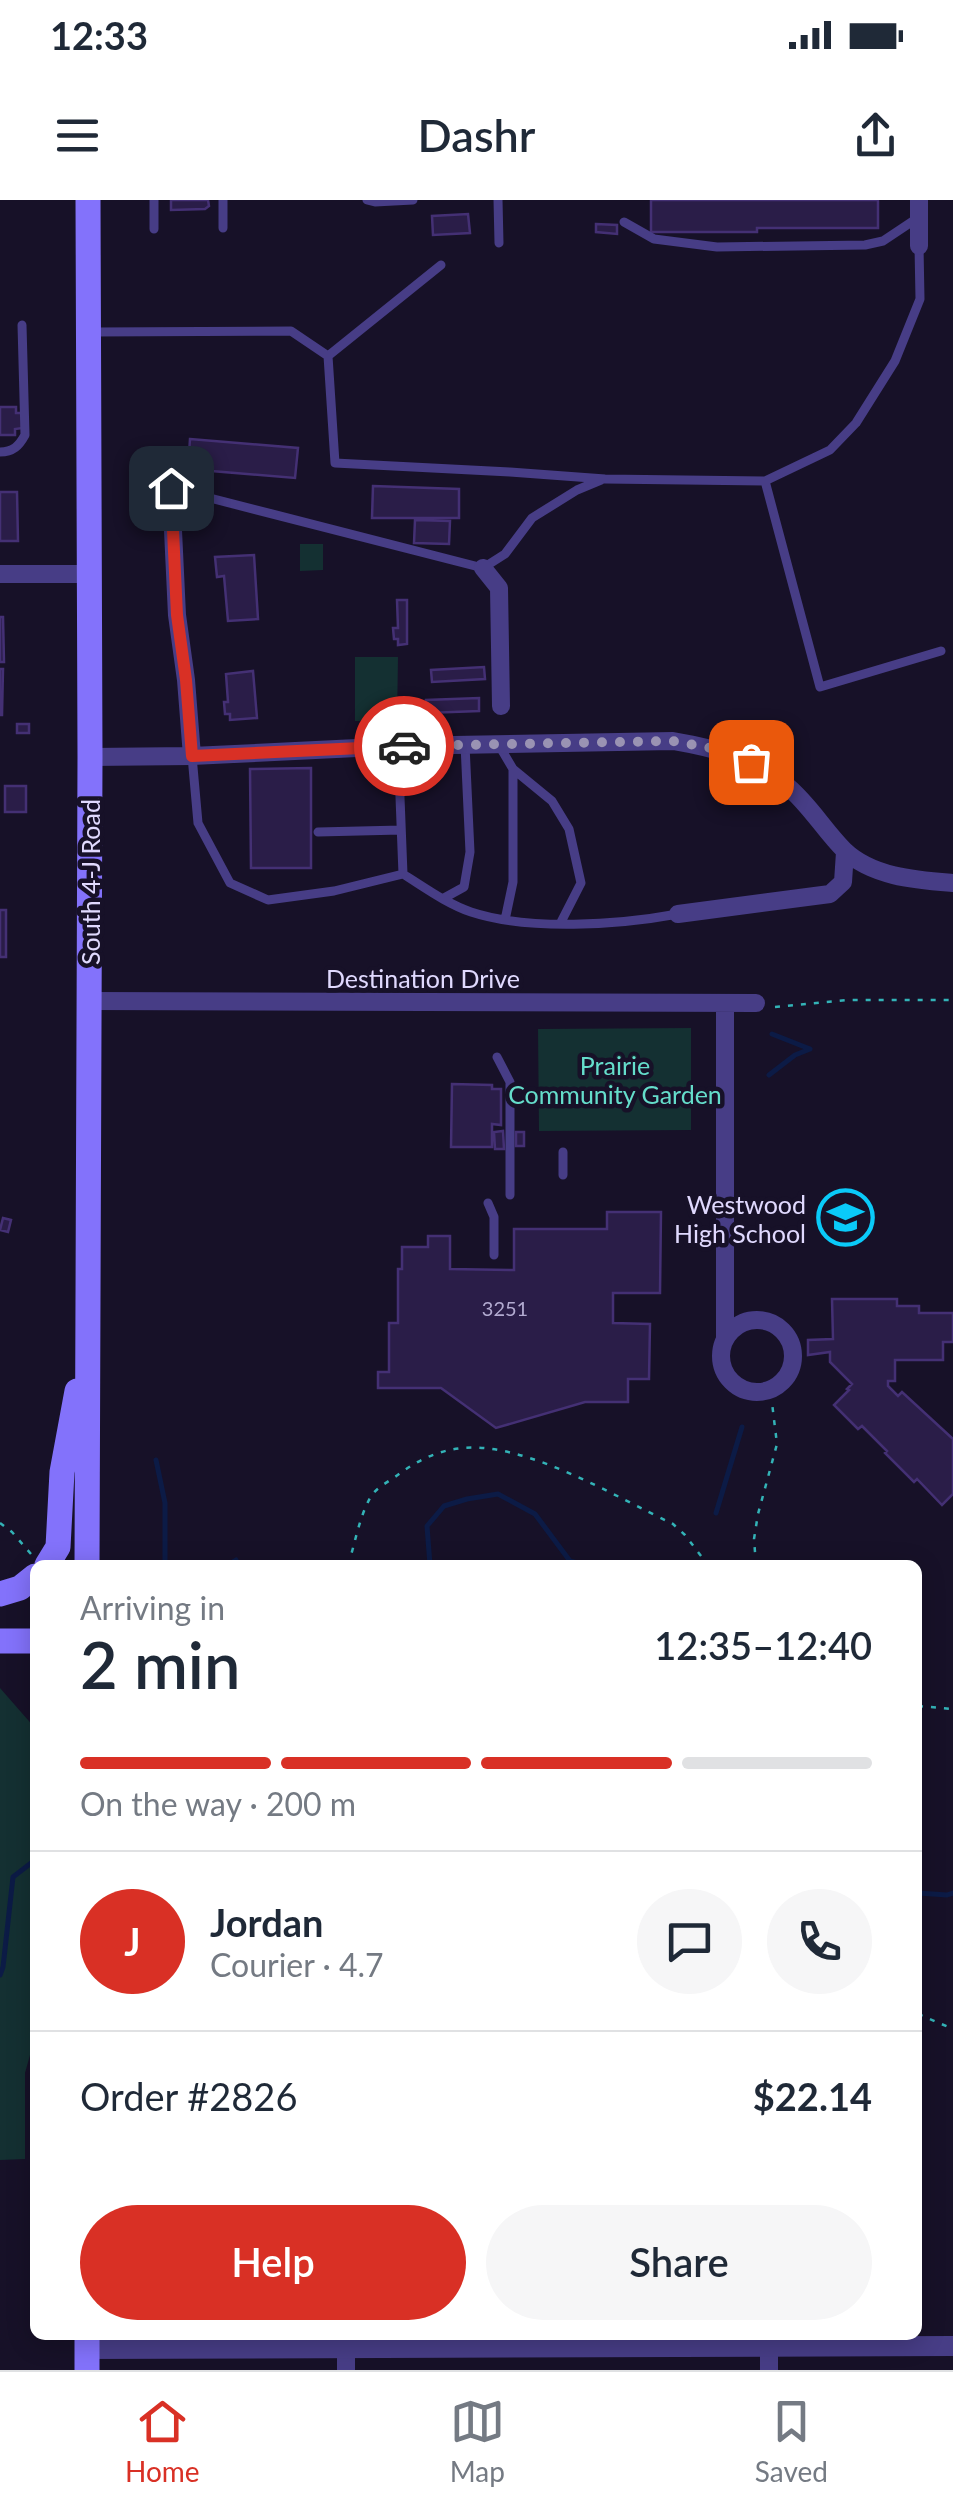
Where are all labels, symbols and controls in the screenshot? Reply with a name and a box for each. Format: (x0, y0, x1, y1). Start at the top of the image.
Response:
text: 12:33 (50, 12, 148, 58)
icon: menu (50, 108, 105, 163)
text: Dashr (418, 108, 535, 162)
icon: share (848, 108, 903, 163)
pin (129, 446, 214, 531)
icon: home (144, 461, 199, 516)
courier (354, 696, 454, 796)
icon: car (377, 719, 432, 774)
pin (709, 720, 794, 805)
icon: bag (724, 735, 779, 790)
street label: South 4-J Road (75, 799, 105, 965)
street label: Destination Drive (326, 963, 520, 993)
park label: Prairie Community Garden (508, 1050, 722, 1109)
school or university icon: Westwood High School (815, 1188, 875, 1248)
place label: Westwood High School (674, 1189, 806, 1248)
house number: 3251 (482, 1296, 528, 1320)
text: Arriving in (80, 1588, 225, 1627)
text: 12:35–12:40 (654, 1622, 872, 1668)
text: 2 min (80, 1625, 240, 1703)
text: On the way · 200 m (80, 1784, 356, 1823)
button: chat (637, 1889, 742, 1994)
button: phone (767, 1889, 872, 1994)
text: Jordan (210, 1899, 323, 1945)
text: J (124, 1918, 141, 1964)
text: Courier · 4.7 (210, 1945, 384, 1984)
text: Order #2826 (80, 2073, 297, 2119)
text: $22.14 (753, 2073, 872, 2119)
button: Help (80, 2205, 466, 2320)
button: Share (486, 2205, 872, 2320)
tab: Home (125, 2394, 200, 2488)
tab: Map (450, 2394, 505, 2488)
tab: Saved (755, 2394, 828, 2488)

